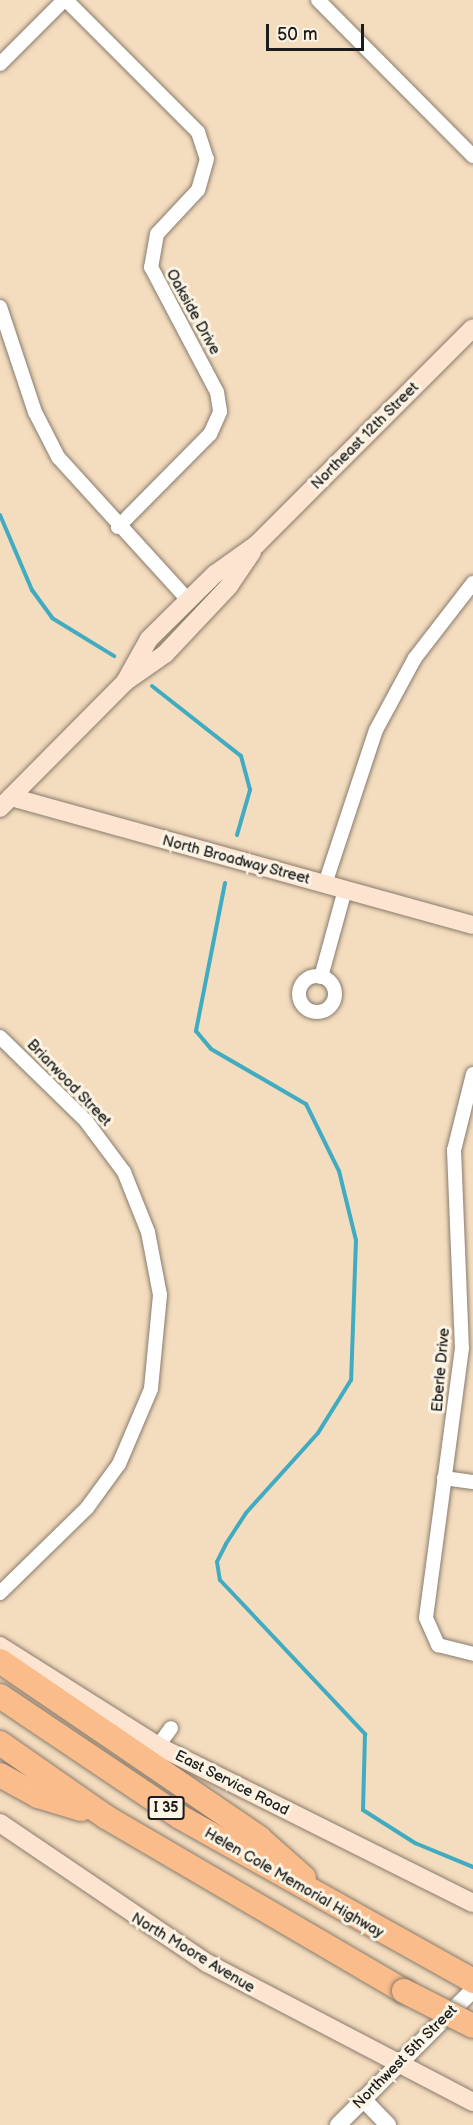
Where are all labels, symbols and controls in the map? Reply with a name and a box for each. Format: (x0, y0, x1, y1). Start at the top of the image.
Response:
scale bar (269, 12, 366, 50)
text: 50 m (277, 24, 318, 45)
street label: Oakside Drive (162, 266, 224, 358)
street label: Northeast 12th Street (308, 379, 422, 493)
street label: North Broadway Street (160, 831, 312, 889)
street label: Briarwood Street (23, 1036, 115, 1130)
street label: Eberle Drive (428, 1327, 454, 1413)
street label: East Service Road (172, 1746, 292, 1820)
road number: I 35 (146, 1797, 186, 1819)
street label: Helen Cole Memorial Highway (201, 1824, 387, 1942)
street label: North Moore Avenue (128, 1909, 258, 1997)
street label: Northwest 5th Street (349, 2001, 461, 2113)

